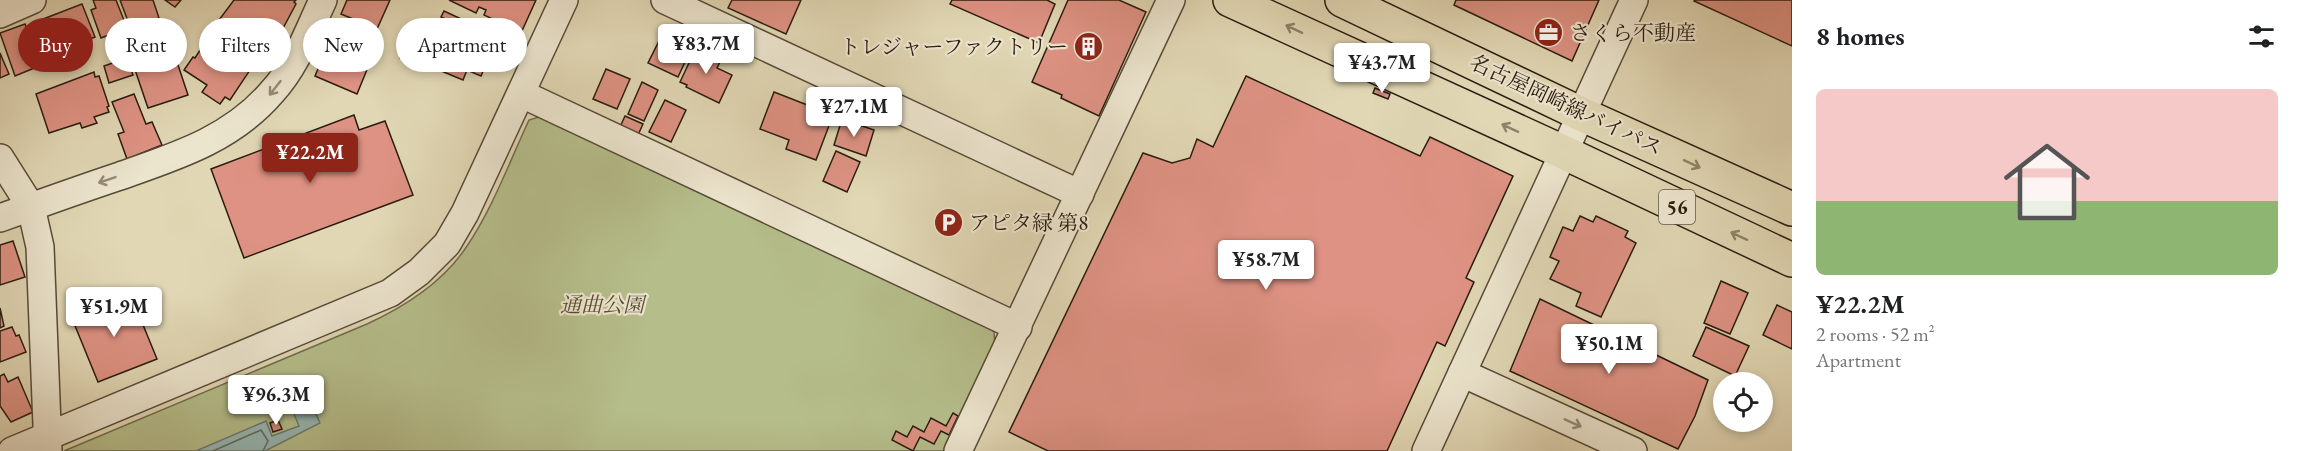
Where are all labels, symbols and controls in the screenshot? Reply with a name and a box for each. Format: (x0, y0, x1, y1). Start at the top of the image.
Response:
office icon: さくら不動産 (1533, 17, 1565, 49)
chip: Buy (18, 18, 93, 72)
chip: Rent (105, 18, 187, 72)
chip: Filters (199, 18, 291, 72)
chip: New (303, 18, 384, 72)
chip: Apartment (396, 18, 527, 72)
place label: さくら不動産 (1570, 19, 1696, 46)
text: 8 homes (1816, 19, 1905, 53)
icon: filters (2245, 20, 2278, 53)
one-way arrow (1286, 23, 1304, 35)
pin: ¥83.7M (657, 24, 755, 75)
text: ¥83.7M (672, 30, 740, 56)
building icon: トレジャーファクトリー (1073, 31, 1105, 63)
place label: トレジャーファクトリー (839, 33, 1068, 60)
pin: ¥43.7M (1333, 43, 1431, 94)
street label: 名古屋岡崎線バイパス (1466, 48, 1667, 161)
text: ¥43.7M (1348, 49, 1416, 75)
one-way arrow (269, 80, 282, 96)
pin: ¥27.1M (805, 87, 903, 138)
text: ¥27.1M (820, 93, 888, 119)
one-way arrow (1501, 122, 1519, 133)
icon: home (1993, 128, 2101, 236)
pin: ¥22.2M (261, 133, 359, 184)
text: ¥22.2M (276, 139, 344, 165)
one-way arrow (1682, 158, 1700, 170)
one-way arrow (98, 175, 117, 186)
road number: 56 (1659, 190, 1695, 224)
parking icon: アピタ緑 第8 (932, 207, 964, 239)
place label: アピタ緑 第8 (969, 209, 1088, 236)
one-way arrow (1730, 229, 1748, 241)
pin: ¥58.7M (1217, 240, 1315, 291)
text: ¥58.7M (1232, 246, 1300, 272)
pin: ¥51.9M (65, 287, 163, 338)
text: ¥22.2M (1816, 287, 1905, 321)
park label: 通曲公園 (560, 291, 647, 318)
text: ¥51.9M (80, 293, 148, 319)
text: 2 rooms · 52 m² (1816, 321, 1935, 347)
pin: ¥50.1M (1560, 324, 1658, 375)
text: ¥50.1M (1575, 330, 1643, 356)
text: Apartment (1816, 347, 1901, 373)
map controls (1713, 372, 1773, 432)
button: locate (1713, 372, 1773, 432)
pin: ¥96.3M (227, 375, 325, 426)
text: ¥96.3M (242, 381, 310, 407)
one-way arrow (1563, 418, 1581, 429)

